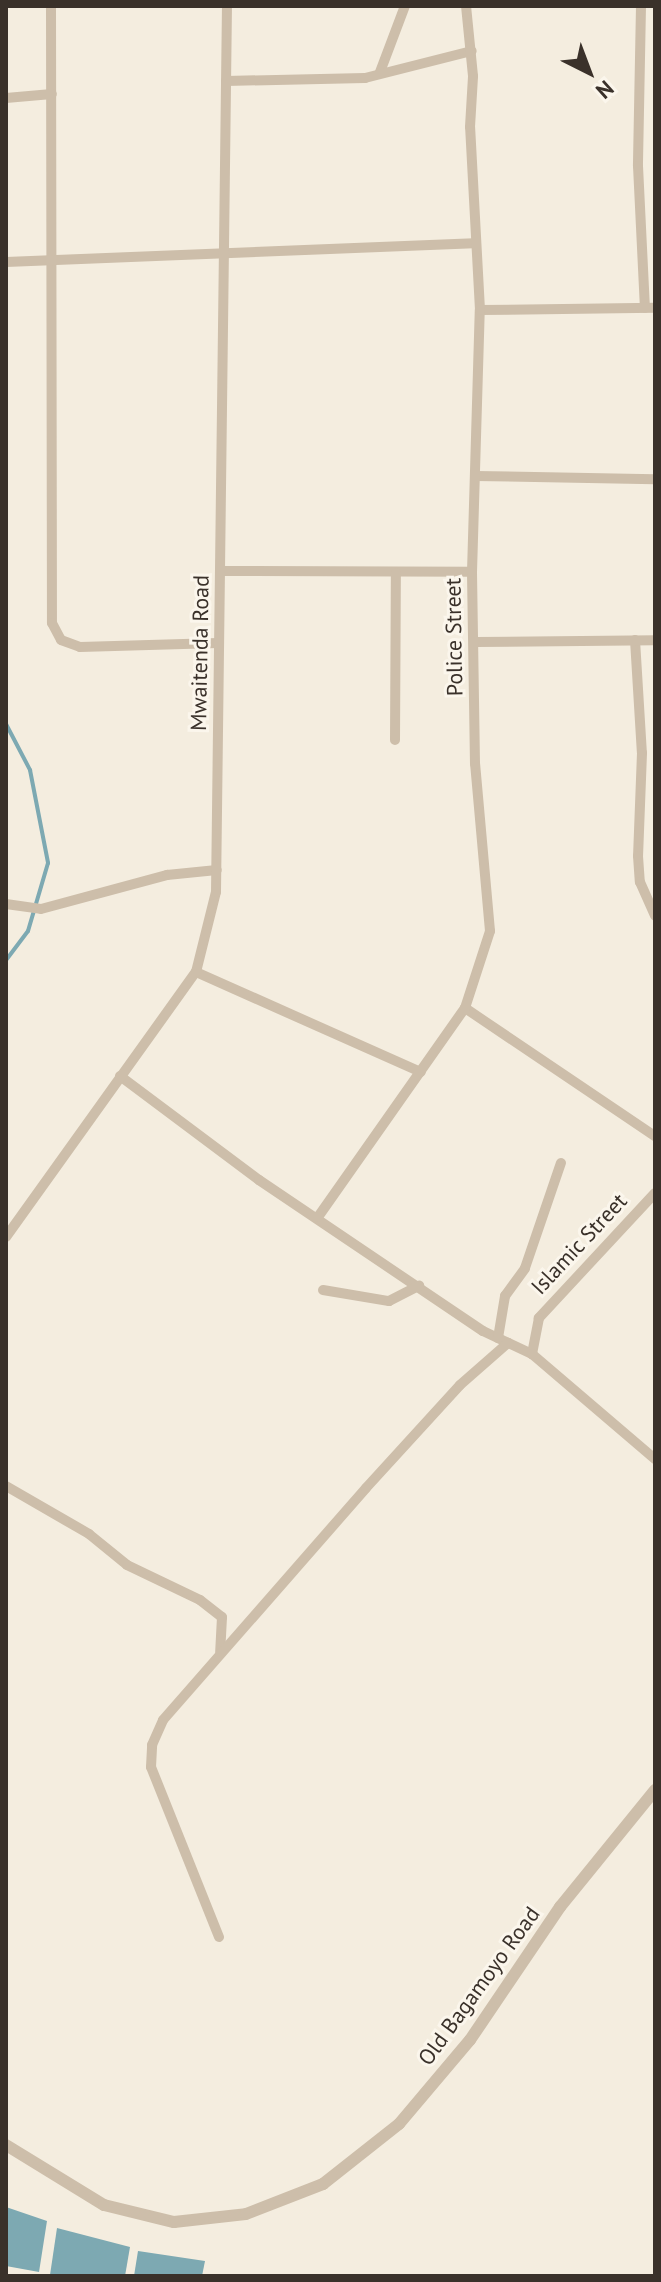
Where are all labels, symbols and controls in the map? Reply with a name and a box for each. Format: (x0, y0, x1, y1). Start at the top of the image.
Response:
north arrow (549, 32, 629, 112)
text: N (590, 75, 620, 105)
street label: Mwaitenda Road (185, 575, 215, 731)
street label: Police Street (440, 578, 468, 696)
street label: Islamic Street (525, 1188, 633, 1300)
street label: Old Bagamoyo Road (413, 1902, 545, 2070)

